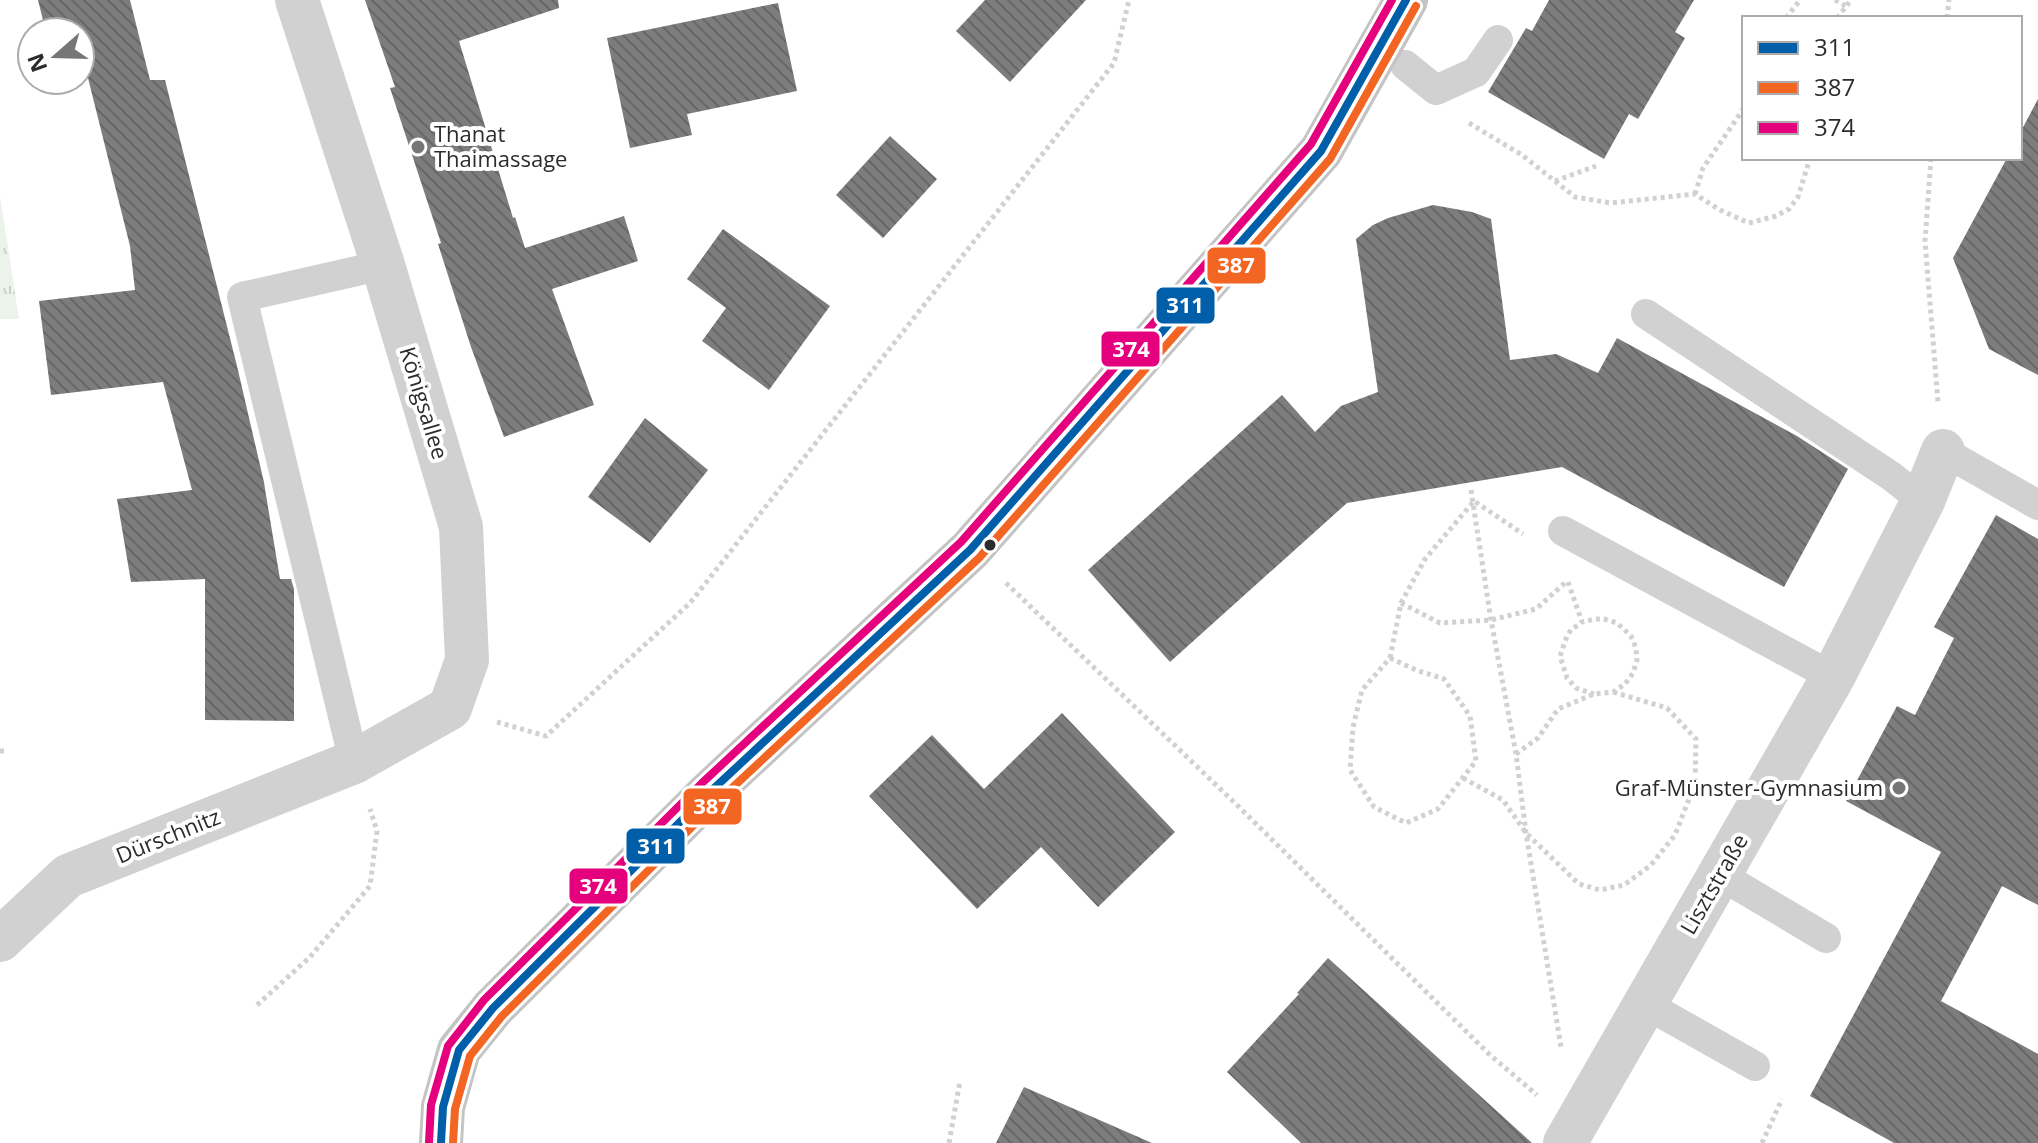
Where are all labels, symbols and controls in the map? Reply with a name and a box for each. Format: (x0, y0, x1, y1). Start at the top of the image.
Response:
north arrow (16, 16, 96, 96)
legend (1742, 16, 2022, 160)
text: 311 (1814, 30, 1855, 63)
text: N (19, 50, 53, 77)
text: 387 (1814, 70, 1855, 103)
text: 374 (1814, 110, 1855, 143)
place label: Thanat Thaimassage (434, 118, 567, 173)
marker: Thanat Thaimassage (409, 138, 427, 156)
line badge: 387 (1206, 246, 1267, 285)
text: 387 (1217, 249, 1255, 279)
line badge: 311 (1155, 286, 1216, 325)
text: 311 (1166, 289, 1204, 319)
line badge: 374 (1100, 330, 1161, 368)
text: 374 (1112, 333, 1150, 363)
street label: Königsallee (394, 343, 456, 463)
unlabelled marker (982, 537, 998, 553)
place label: Graf-Münster-Gymnasium (1615, 772, 1883, 802)
marker: Graf-Münster-Gymnasium (1890, 779, 1908, 797)
line badge: 387 (682, 787, 743, 826)
text: 387 (693, 790, 731, 820)
street label: Dürschnitz (111, 801, 224, 870)
line badge: 311 (625, 827, 686, 865)
street label: Lisztstraße (1672, 828, 1754, 939)
text: 311 (637, 830, 675, 860)
line badge: 374 (568, 867, 629, 905)
text: 374 (579, 870, 617, 900)

